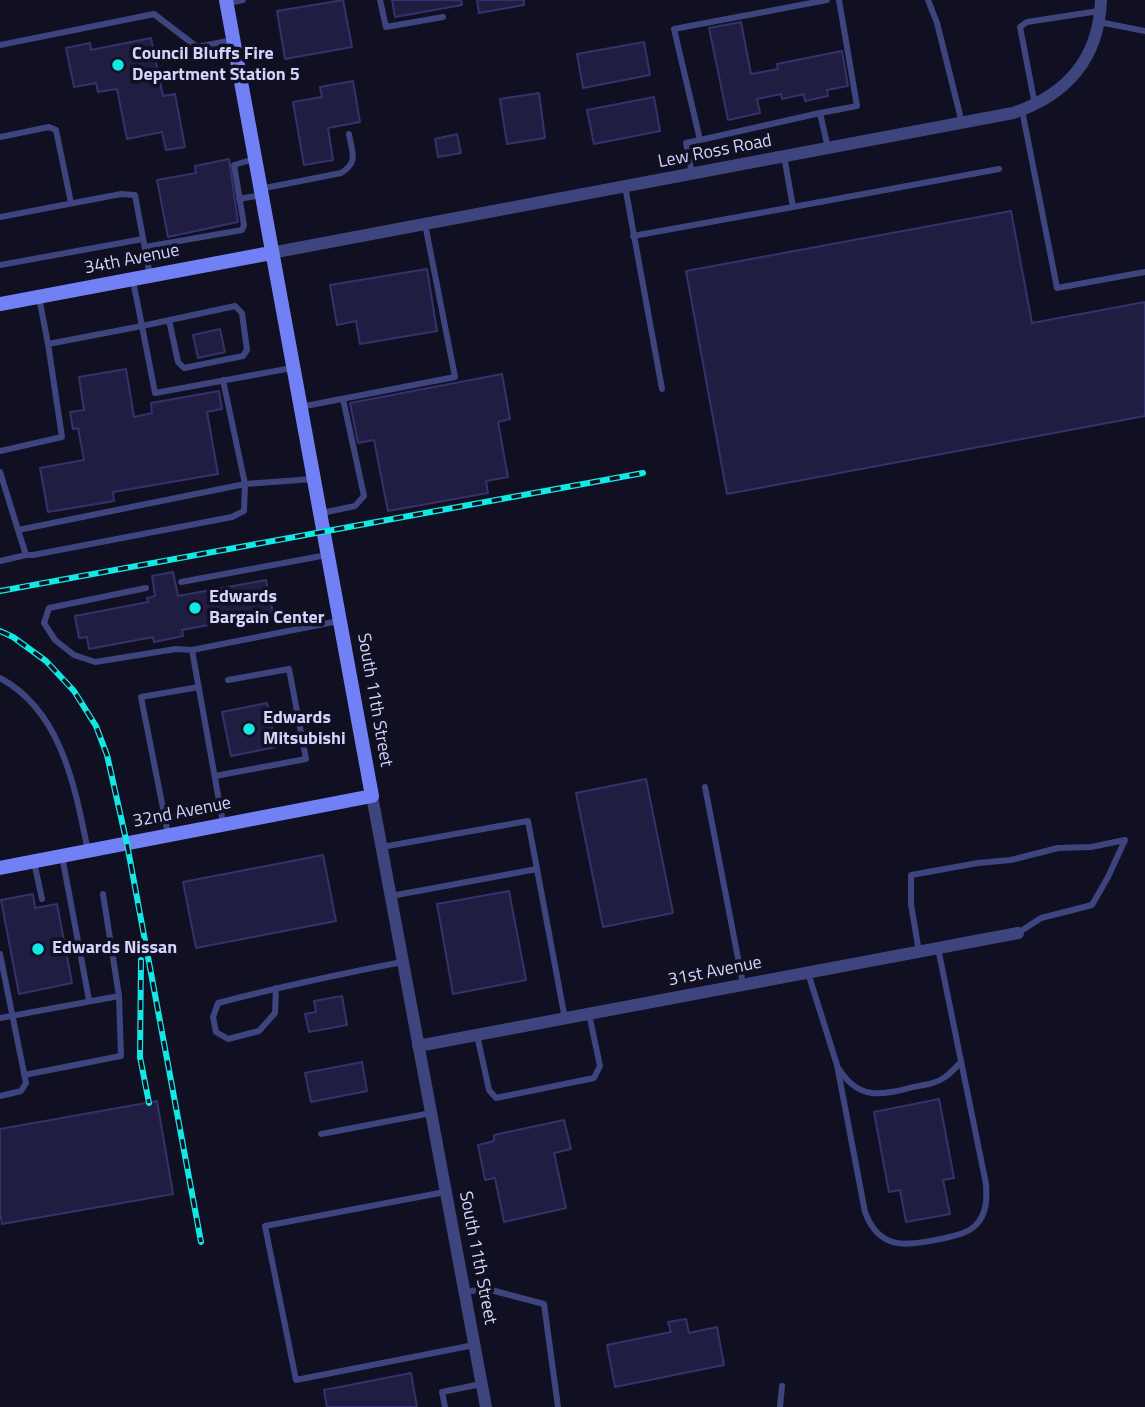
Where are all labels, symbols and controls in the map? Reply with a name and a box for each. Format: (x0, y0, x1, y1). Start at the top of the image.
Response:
place label: Council Bluffs Fire Department Station 5 (132, 44, 300, 86)
marker: Council Bluffs Fire Department Station 5 (110, 57, 126, 73)
street label: Lew Ross Road (656, 130, 774, 174)
street label: 34th Avenue (83, 240, 181, 280)
place label: Edwards Bargain Center (209, 587, 324, 630)
marker: Edwards Bargain Center (187, 600, 203, 616)
street label: South 11th Street (352, 632, 396, 768)
place label: Edwards Mitsubishi (263, 708, 346, 750)
marker: Edwards Mitsubishi (241, 721, 257, 737)
street label: 32nd Avenue (131, 793, 233, 833)
place label: Edwards Nissan (52, 938, 177, 960)
marker: Edwards Nissan (30, 941, 46, 957)
street label: 31st Avenue (666, 952, 764, 992)
street label: South 11th Street (453, 1190, 501, 1326)

